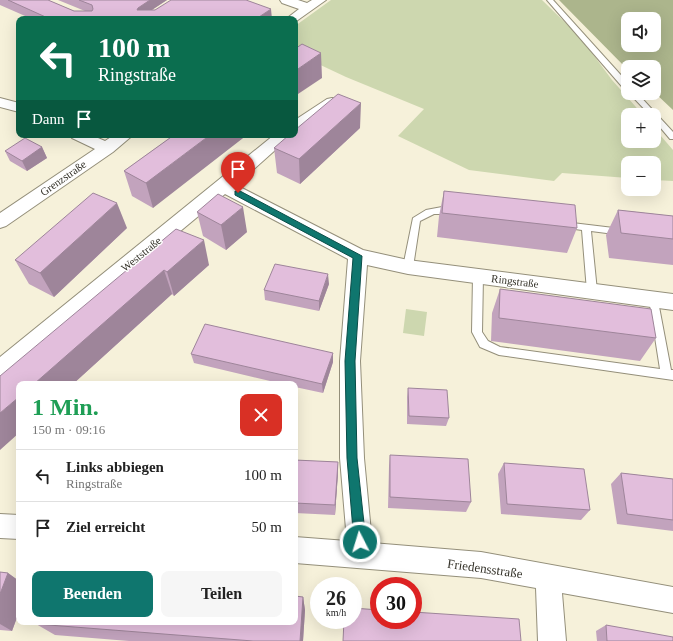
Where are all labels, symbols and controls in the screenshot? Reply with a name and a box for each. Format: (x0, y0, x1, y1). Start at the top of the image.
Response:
map controls (621, 12, 661, 196)
button: sound (621, 12, 661, 52)
icon: left (32, 32, 84, 84)
text: 100 m (98, 32, 170, 63)
button: layers (621, 60, 661, 100)
text: Ringstraße (98, 65, 176, 85)
icon: arrive (73, 108, 95, 130)
button: + (621, 108, 661, 148)
text: Dann (32, 111, 65, 127)
pin (221, 152, 255, 193)
button: − (621, 156, 661, 196)
street label: Grenzstraße (38, 158, 88, 198)
icon: arrive (227, 158, 249, 180)
street label: Weststraße (119, 234, 164, 274)
street label: Ringstraße (491, 272, 539, 290)
text: 1 Min. (32, 394, 99, 420)
button: close (240, 394, 282, 436)
text: 150 m · 09:16 (32, 422, 105, 437)
text: Links abbiegen (66, 459, 164, 475)
icon: left (32, 465, 54, 487)
text: 100 m (244, 467, 282, 483)
text: Ringstraße (66, 476, 122, 491)
icon: arrive (32, 517, 54, 539)
text: Ziel erreicht (66, 519, 145, 535)
text: 50 m (252, 519, 282, 535)
position arrow (339, 521, 381, 563)
street label: Friedensstraße (446, 556, 524, 581)
button: Beenden (32, 571, 153, 617)
button: Teilen (161, 571, 282, 617)
speed limit sign: 30 (370, 577, 422, 629)
text: 26 (326, 587, 346, 609)
text: km/h (326, 607, 346, 618)

